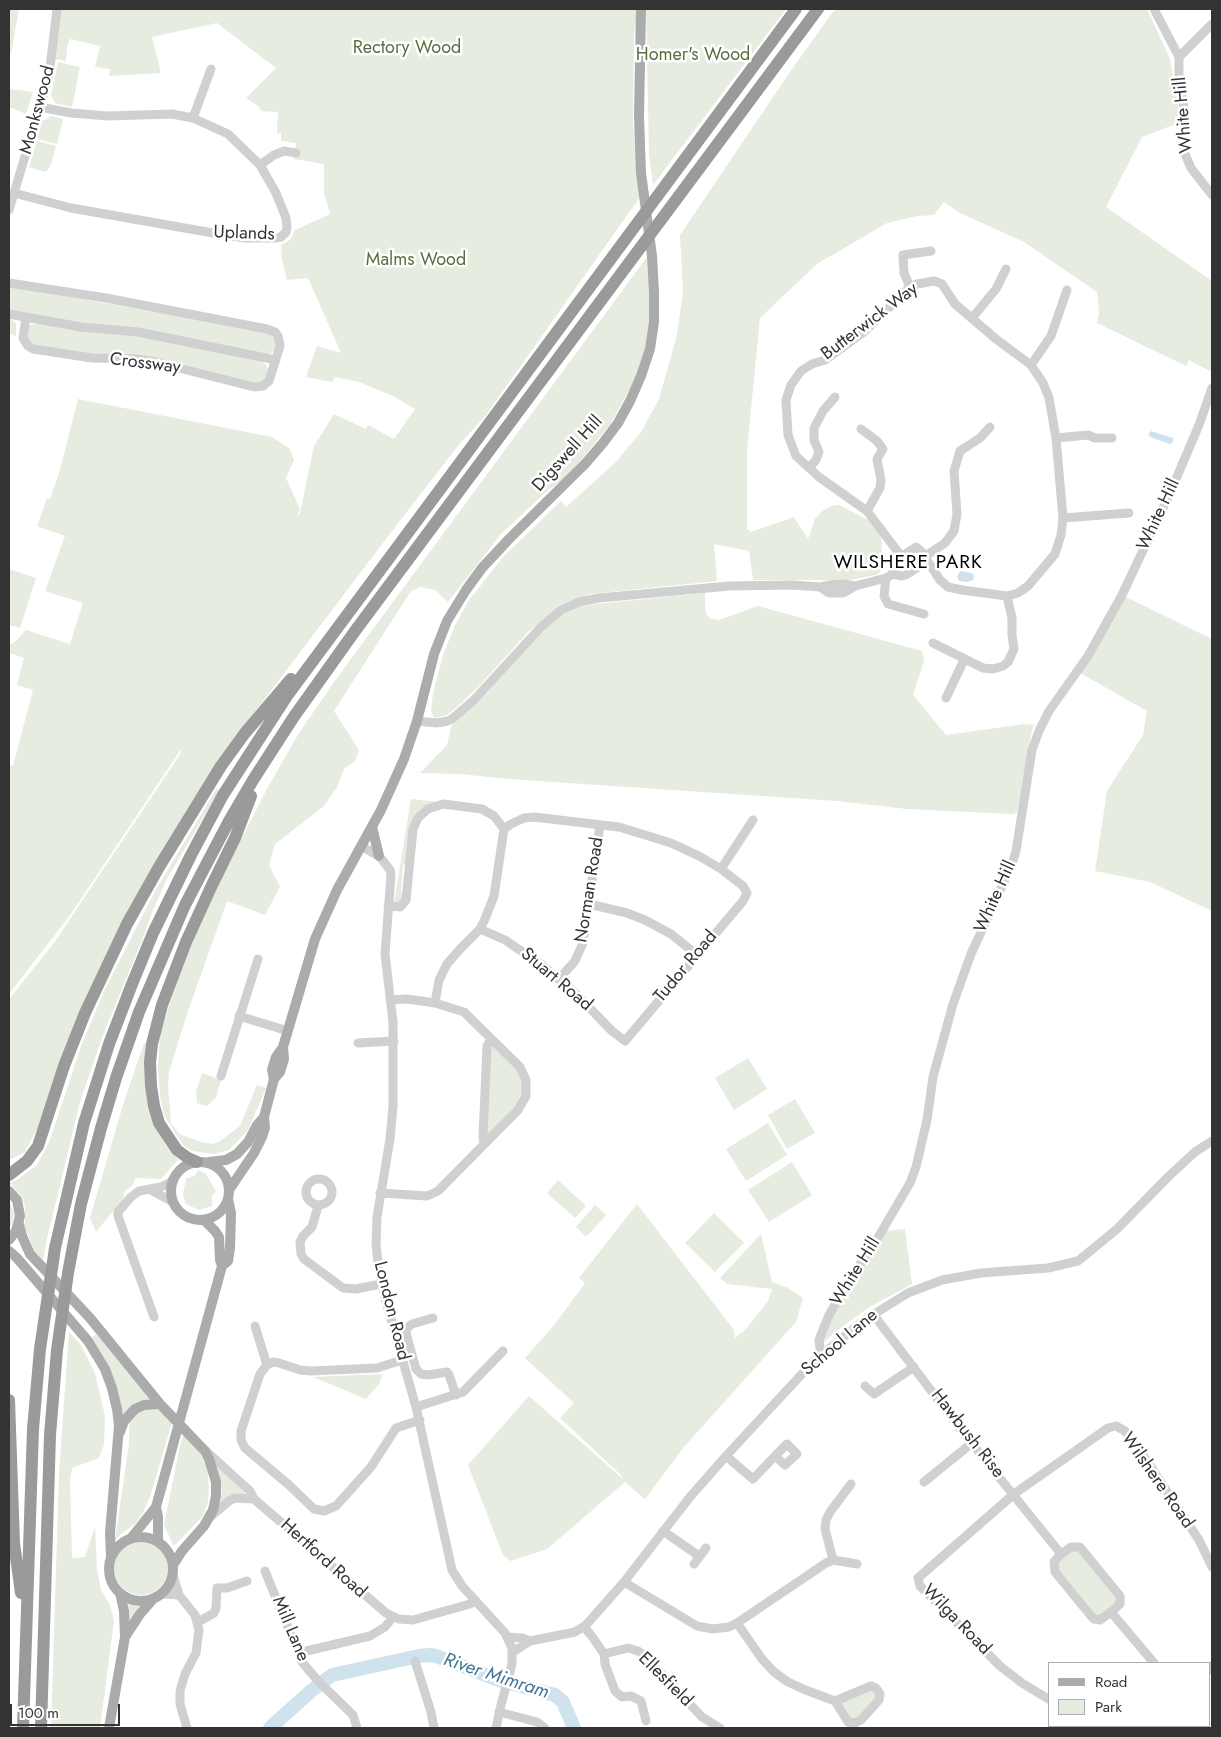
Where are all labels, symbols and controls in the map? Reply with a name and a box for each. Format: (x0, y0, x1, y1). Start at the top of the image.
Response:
park label: Rectory Wood (353, 38, 461, 60)
park label: Homer's Wood (636, 45, 750, 67)
street label: Monkswood (16, 63, 60, 157)
street label: White Hill (1170, 76, 1198, 154)
street label: Uplands (213, 222, 275, 246)
park label: Malms Wood (366, 250, 466, 272)
street label: Butterwick Way (817, 279, 923, 365)
street label: Crossway (108, 349, 182, 379)
street label: Digswell Hill (528, 411, 608, 497)
street label: White Hill (1133, 476, 1185, 554)
district label: WILSHERE PARK (832, 552, 984, 574)
street label: Norman Road (571, 836, 609, 944)
street label: White Hill (971, 858, 1021, 936)
street label: Tudor Road (650, 927, 722, 1007)
street label: Stuart Road (516, 944, 596, 1016)
street label: White Hill (827, 1234, 885, 1310)
street label: London Road (368, 1259, 414, 1363)
street label: School Lane (798, 1305, 882, 1381)
street label: Hawbush Rise (926, 1385, 1008, 1483)
street label: Wilshere Road (1116, 1429, 1198, 1533)
street label: Hertford Road (276, 1515, 370, 1603)
street label: Wilga Road (917, 1580, 995, 1660)
street label: Mill Lane (267, 1593, 313, 1665)
street label: Ellesfield (633, 1648, 697, 1712)
water label: River Mimram (440, 1649, 552, 1705)
legend (1048, 1662, 1211, 1727)
text: Road (1095, 1671, 1127, 1693)
scale bar (12, 1694, 122, 1726)
text: Park (1095, 1696, 1122, 1718)
text: 100 m (18, 1702, 59, 1724)

